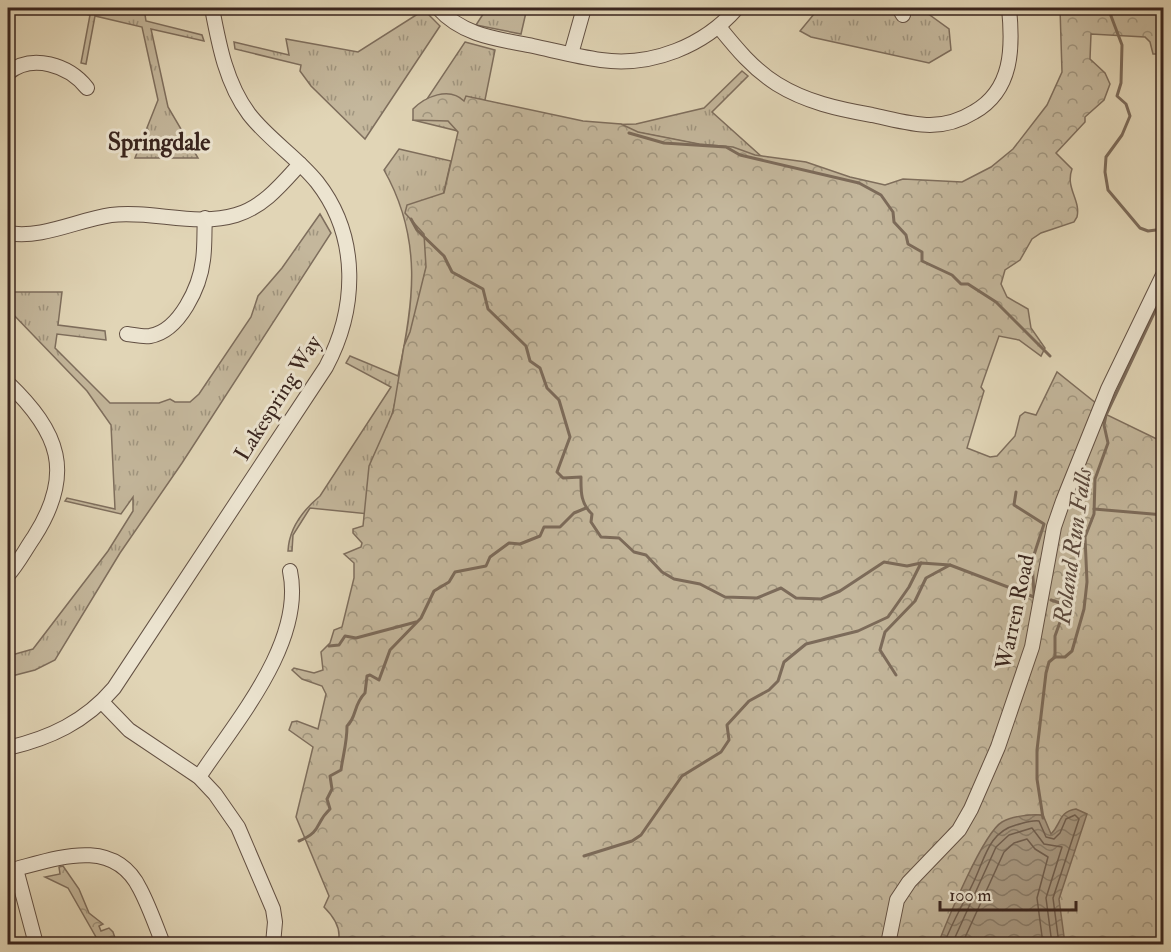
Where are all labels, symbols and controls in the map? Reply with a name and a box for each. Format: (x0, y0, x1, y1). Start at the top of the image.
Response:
district label: Springdale (108, 127, 210, 158)
street label: Lakespring Way (228, 330, 329, 466)
water label: Roland Run Falls (1047, 465, 1099, 627)
street label: Warren Road (989, 552, 1041, 673)
scale bar (940, 874, 1076, 912)
text: 100 m (949, 884, 992, 907)

